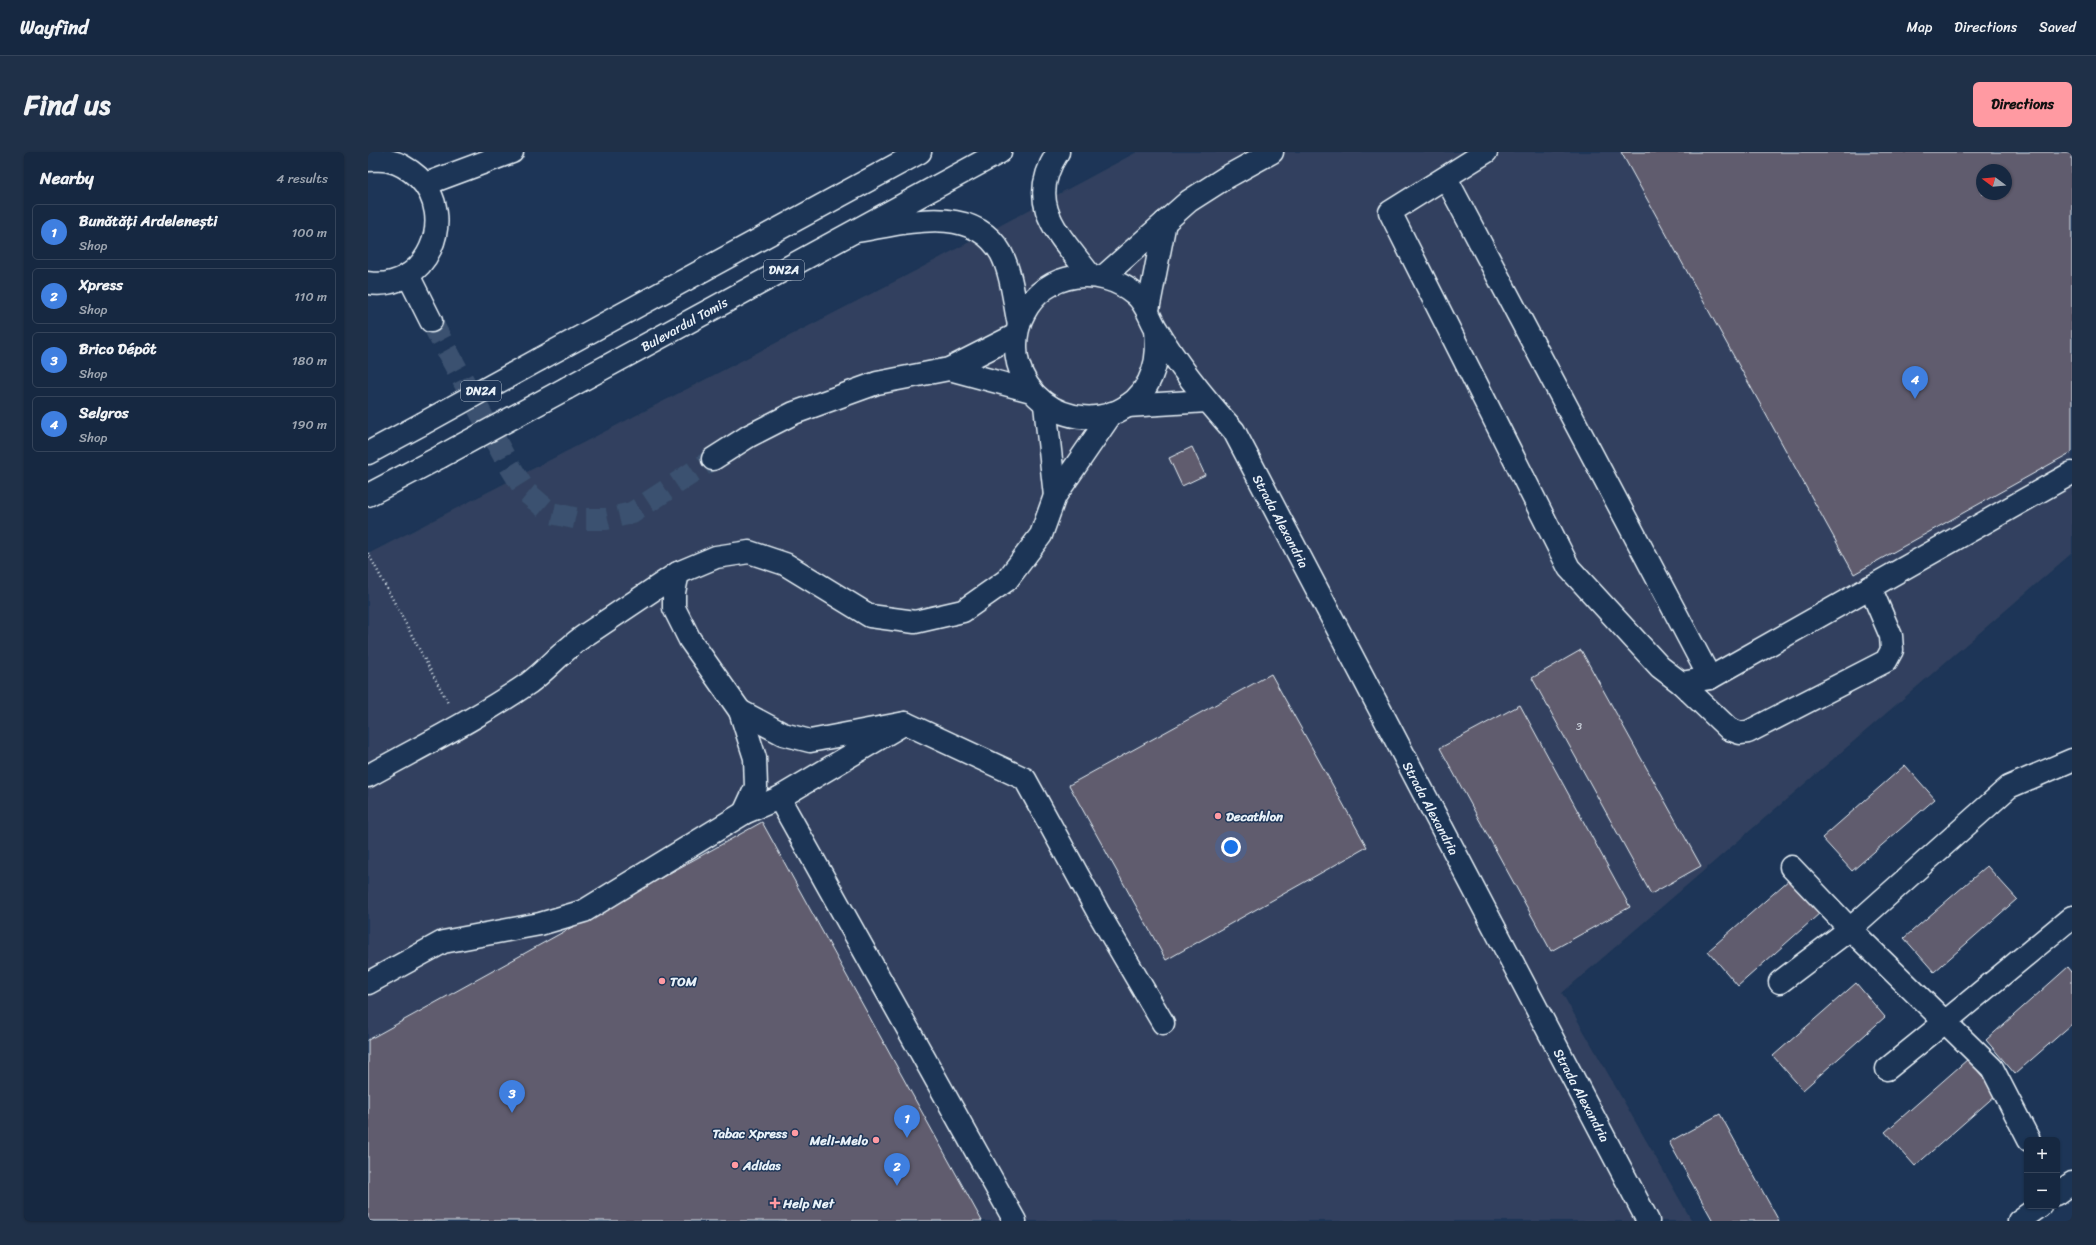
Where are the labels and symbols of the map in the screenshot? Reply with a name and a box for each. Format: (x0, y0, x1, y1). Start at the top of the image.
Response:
north arrow (1976, 164, 2012, 200)
road number: DN2A (764, 260, 804, 280)
street label: Bulevardul Tomis (636, 290, 733, 358)
pin: 4 (1902, 366, 1928, 399)
road number: DN2A (461, 381, 501, 401)
street label: Strada Alexandria (1246, 470, 1315, 573)
house number: 3 (1576, 717, 1582, 736)
street label: Strada Alexandria (1396, 757, 1465, 860)
place label: Decathlon (1226, 805, 1284, 828)
marker: Decathlon (1213, 811, 1223, 821)
your location (1221, 837, 1241, 857)
place label: TOM (670, 970, 698, 993)
marker: TOM (657, 976, 667, 986)
street label: Strada Alexandria (1547, 1044, 1616, 1147)
pin: 3 (499, 1080, 525, 1113)
pin: 1 (894, 1105, 920, 1138)
place label: Tabac Xpress (713, 1122, 788, 1145)
marker: Tabac Xpress (790, 1128, 800, 1138)
place label: Meli-Melo (809, 1129, 868, 1152)
marker: Meli-Melo (871, 1135, 881, 1145)
pin: 2 (884, 1153, 910, 1186)
place label: Adidas (742, 1154, 781, 1177)
marker: Adidas (730, 1160, 740, 1170)
place label: Help Net (782, 1192, 835, 1215)
marker: Help Net (770, 1198, 780, 1208)

